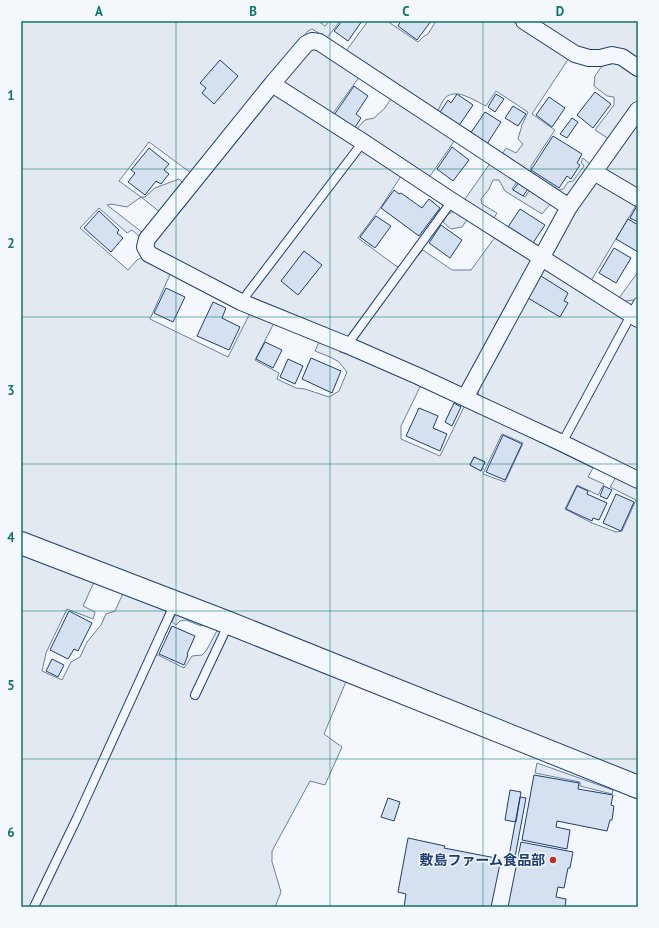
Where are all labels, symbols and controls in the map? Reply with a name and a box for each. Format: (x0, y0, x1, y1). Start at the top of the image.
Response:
text: A (95, 3, 103, 20)
text: B (249, 3, 257, 20)
text: C (402, 3, 410, 20)
text: D (556, 3, 564, 20)
text: 1 (7, 87, 15, 104)
text: 2 (7, 235, 15, 252)
text: 3 (7, 382, 15, 399)
text: 4 (7, 529, 15, 546)
text: 5 (7, 677, 15, 694)
text: 6 (7, 824, 15, 841)
place label: 敷島ファーム食品部 (419, 851, 545, 869)
marker: 敷島ファーム食品部 (548, 855, 558, 865)

